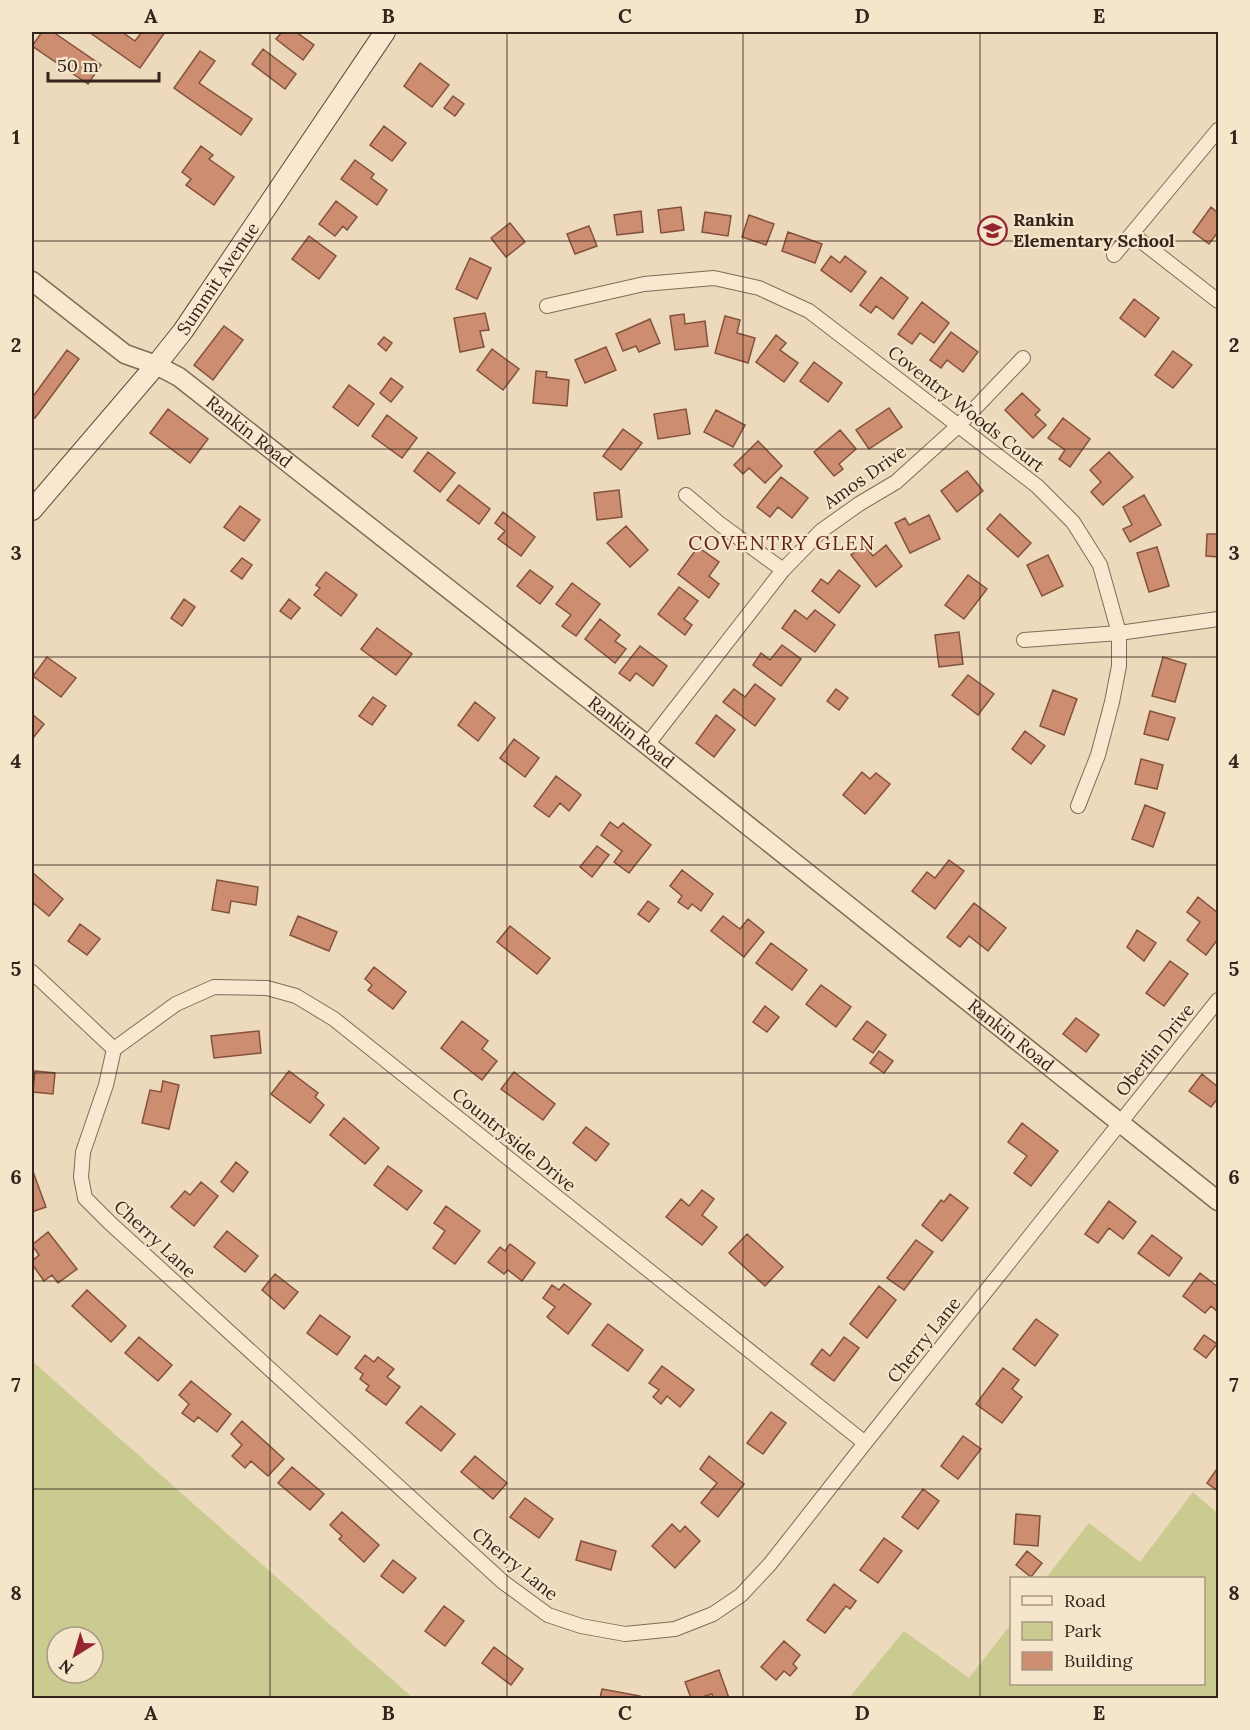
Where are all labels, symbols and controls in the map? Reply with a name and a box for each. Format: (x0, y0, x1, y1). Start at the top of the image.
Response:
text: A (144, 3, 158, 28)
text: B (381, 3, 395, 28)
text: C (618, 3, 632, 28)
text: D (854, 3, 870, 28)
text: E (1093, 3, 1105, 28)
scale bar (48, 45, 159, 83)
text: 50 m (57, 54, 99, 77)
text: 1 (12, 124, 20, 149)
text: 1 (1230, 124, 1238, 149)
place label: Rankin Elementary School (1013, 208, 1175, 252)
school or university icon: Rankin Elementary School (976, 214, 1008, 246)
street label: Summit Avenue (171, 218, 264, 340)
text: 2 (11, 332, 21, 357)
text: 2 (1229, 332, 1239, 357)
street label: Coventry Woods Court (883, 340, 1049, 477)
street label: Rankin Road (201, 390, 297, 473)
street label: Amos Drive (818, 440, 911, 514)
district label: COVENTRY GLEN (688, 530, 876, 555)
text: 3 (10, 540, 22, 565)
text: 3 (1228, 540, 1240, 565)
street label: Rankin Road (583, 691, 679, 773)
text: 4 (11, 748, 22, 773)
text: 4 (1229, 748, 1240, 773)
text: 5 (11, 956, 22, 981)
text: 5 (1229, 956, 1240, 981)
street label: Rankin Road (963, 994, 1059, 1077)
street label: Oberlin Drive (1110, 998, 1199, 1101)
street label: Countryside Drive (448, 1083, 581, 1197)
text: 6 (10, 1164, 22, 1189)
text: 6 (1228, 1164, 1240, 1189)
street label: Cherry Lane (109, 1195, 201, 1283)
street label: Cherry Lane (882, 1292, 965, 1387)
text: 7 (11, 1372, 21, 1397)
text: 7 (1229, 1372, 1239, 1397)
street label: Cherry Lane (468, 1522, 563, 1605)
legend (1010, 1577, 1205, 1685)
text: 8 (10, 1580, 22, 1605)
text: 8 (1228, 1580, 1240, 1605)
text: Road (1064, 1589, 1106, 1612)
text: Park (1064, 1619, 1102, 1642)
north arrow (45, 1625, 105, 1685)
text: Building (1064, 1649, 1134, 1672)
text: N (55, 1655, 77, 1679)
text: A (144, 1700, 158, 1725)
text: B (381, 1700, 395, 1725)
text: C (618, 1700, 632, 1725)
text: D (854, 1700, 870, 1725)
text: E (1093, 1700, 1105, 1725)

